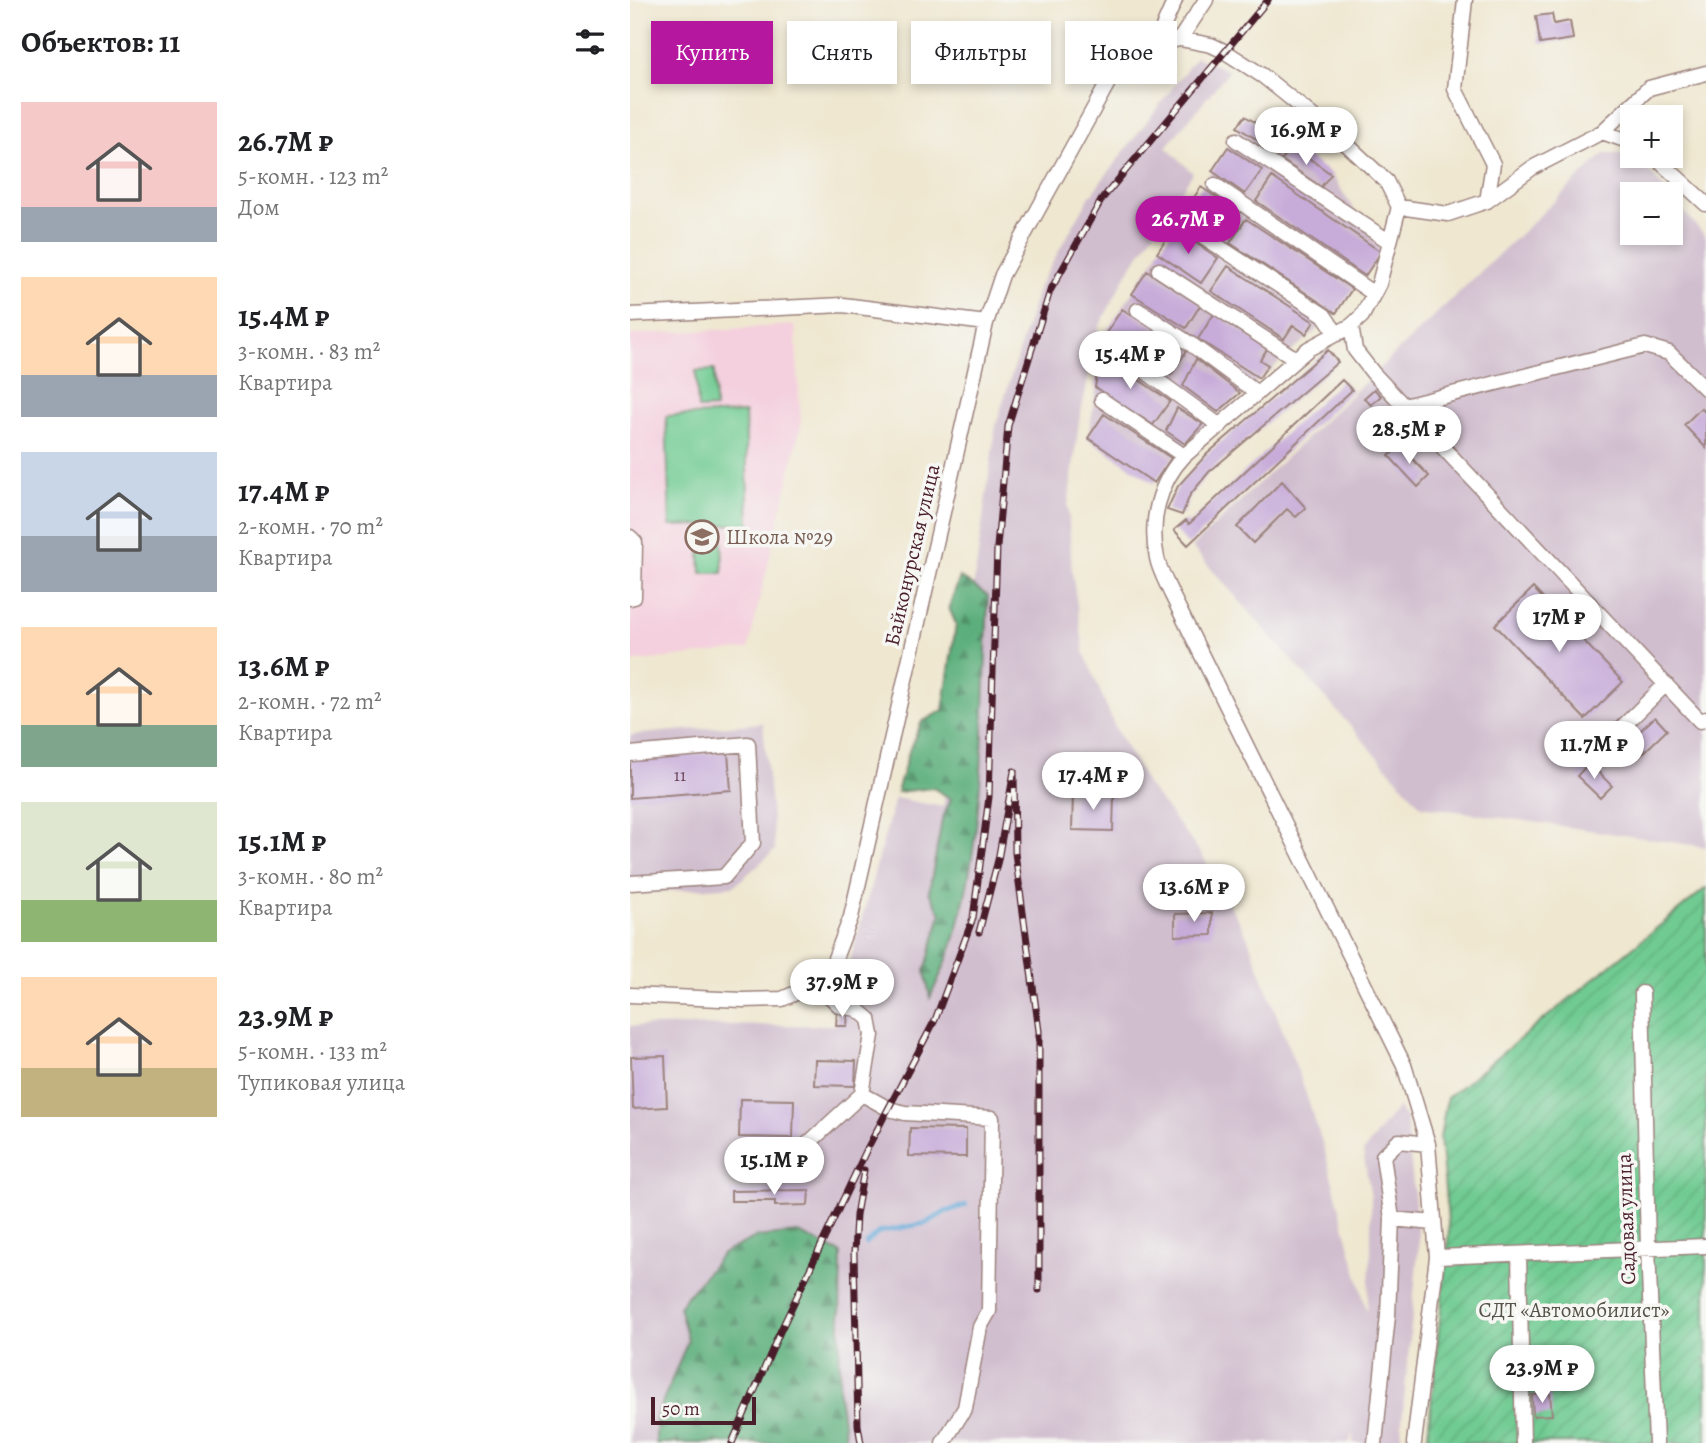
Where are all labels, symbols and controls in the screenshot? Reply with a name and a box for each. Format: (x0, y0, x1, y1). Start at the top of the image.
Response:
chip: Купить (651, 21, 773, 84)
chip: Снять (787, 21, 897, 84)
chip: Фильтры (911, 21, 1051, 84)
chip: Новое (1065, 21, 1177, 84)
text: Объектов: 11 (21, 22, 180, 62)
icon: filters (571, 23, 609, 61)
map controls (1620, 105, 1683, 245)
button: + (1620, 105, 1683, 168)
pin: 16.9M ₽ (1241, 108, 1371, 167)
text: 16.9M ₽ (1271, 114, 1341, 145)
text: 26.7M ₽ (238, 121, 333, 161)
icon: home (77, 130, 161, 214)
text: 5-комн. · 123 m² (238, 161, 388, 192)
button: − (1620, 182, 1683, 245)
text: Дом (238, 192, 280, 223)
pin: 26.7M ₽ (1123, 196, 1253, 256)
text: 26.7M ₽ (1151, 203, 1225, 234)
text: 15.4M ₽ (238, 296, 330, 336)
icon: home (77, 305, 161, 389)
pin: 15.4M ₽ (1065, 332, 1195, 391)
text: 3-комн. · 83 m² (238, 336, 380, 367)
text: 15.4M ₽ (1095, 338, 1165, 369)
text: Квартира (238, 367, 333, 398)
pin: 28.5M ₽ (1344, 406, 1474, 466)
text: 28.5M ₽ (1372, 413, 1446, 444)
street label: Байконурская улица (877, 461, 947, 649)
text: 17.4M ₽ (238, 471, 330, 511)
icon: home (77, 480, 161, 564)
text: 2-комн. · 70 m² (238, 511, 383, 542)
school or university icon: Школа №29 (683, 518, 721, 556)
place label: Школа №29 (726, 523, 833, 551)
text: Квартира (238, 542, 333, 573)
pin: 17M ₽ (1510, 594, 1608, 654)
text: 17M ₽ (1532, 601, 1586, 632)
text: 13.6M ₽ (238, 646, 330, 686)
icon: home (77, 655, 161, 739)
text: 2-комн. · 72 m² (238, 686, 382, 717)
text: Квартира (238, 717, 333, 748)
pin: 11.7M ₽ (1529, 722, 1659, 781)
text: 11.7M ₽ (1560, 728, 1628, 759)
pin: 17.4M ₽ (1028, 752, 1158, 812)
text: 17.4M ₽ (1058, 759, 1128, 790)
house number: 11 (674, 763, 686, 787)
text: 15.1M ₽ (238, 821, 326, 861)
icon: home (77, 830, 161, 914)
text: 3-комн. · 80 m² (238, 861, 383, 892)
pin: 13.6M ₽ (1129, 864, 1259, 924)
text: 13.6M ₽ (1159, 871, 1229, 902)
text: Квартира (238, 892, 333, 923)
pin: 37.9M ₽ (777, 960, 907, 1019)
text: 37.9M ₽ (806, 966, 878, 997)
text: 23.9M ₽ (238, 996, 333, 1036)
icon: home (77, 1005, 161, 1089)
text: 5-комн. · 133 m² (238, 1036, 387, 1067)
text: Тупиковая улица (238, 1067, 405, 1098)
pin: 15.1M ₽ (709, 1138, 839, 1197)
text: 15.1M ₽ (740, 1144, 808, 1175)
street label: Садовая улица (1610, 1153, 1642, 1285)
park label: СДТ «Автомобилист» (1479, 1296, 1669, 1324)
pin: 23.9M ₽ (1477, 1346, 1607, 1405)
text: 23.9M ₽ (1505, 1352, 1579, 1383)
scale bar (651, 1394, 756, 1426)
text: 50 m (662, 1396, 700, 1422)

